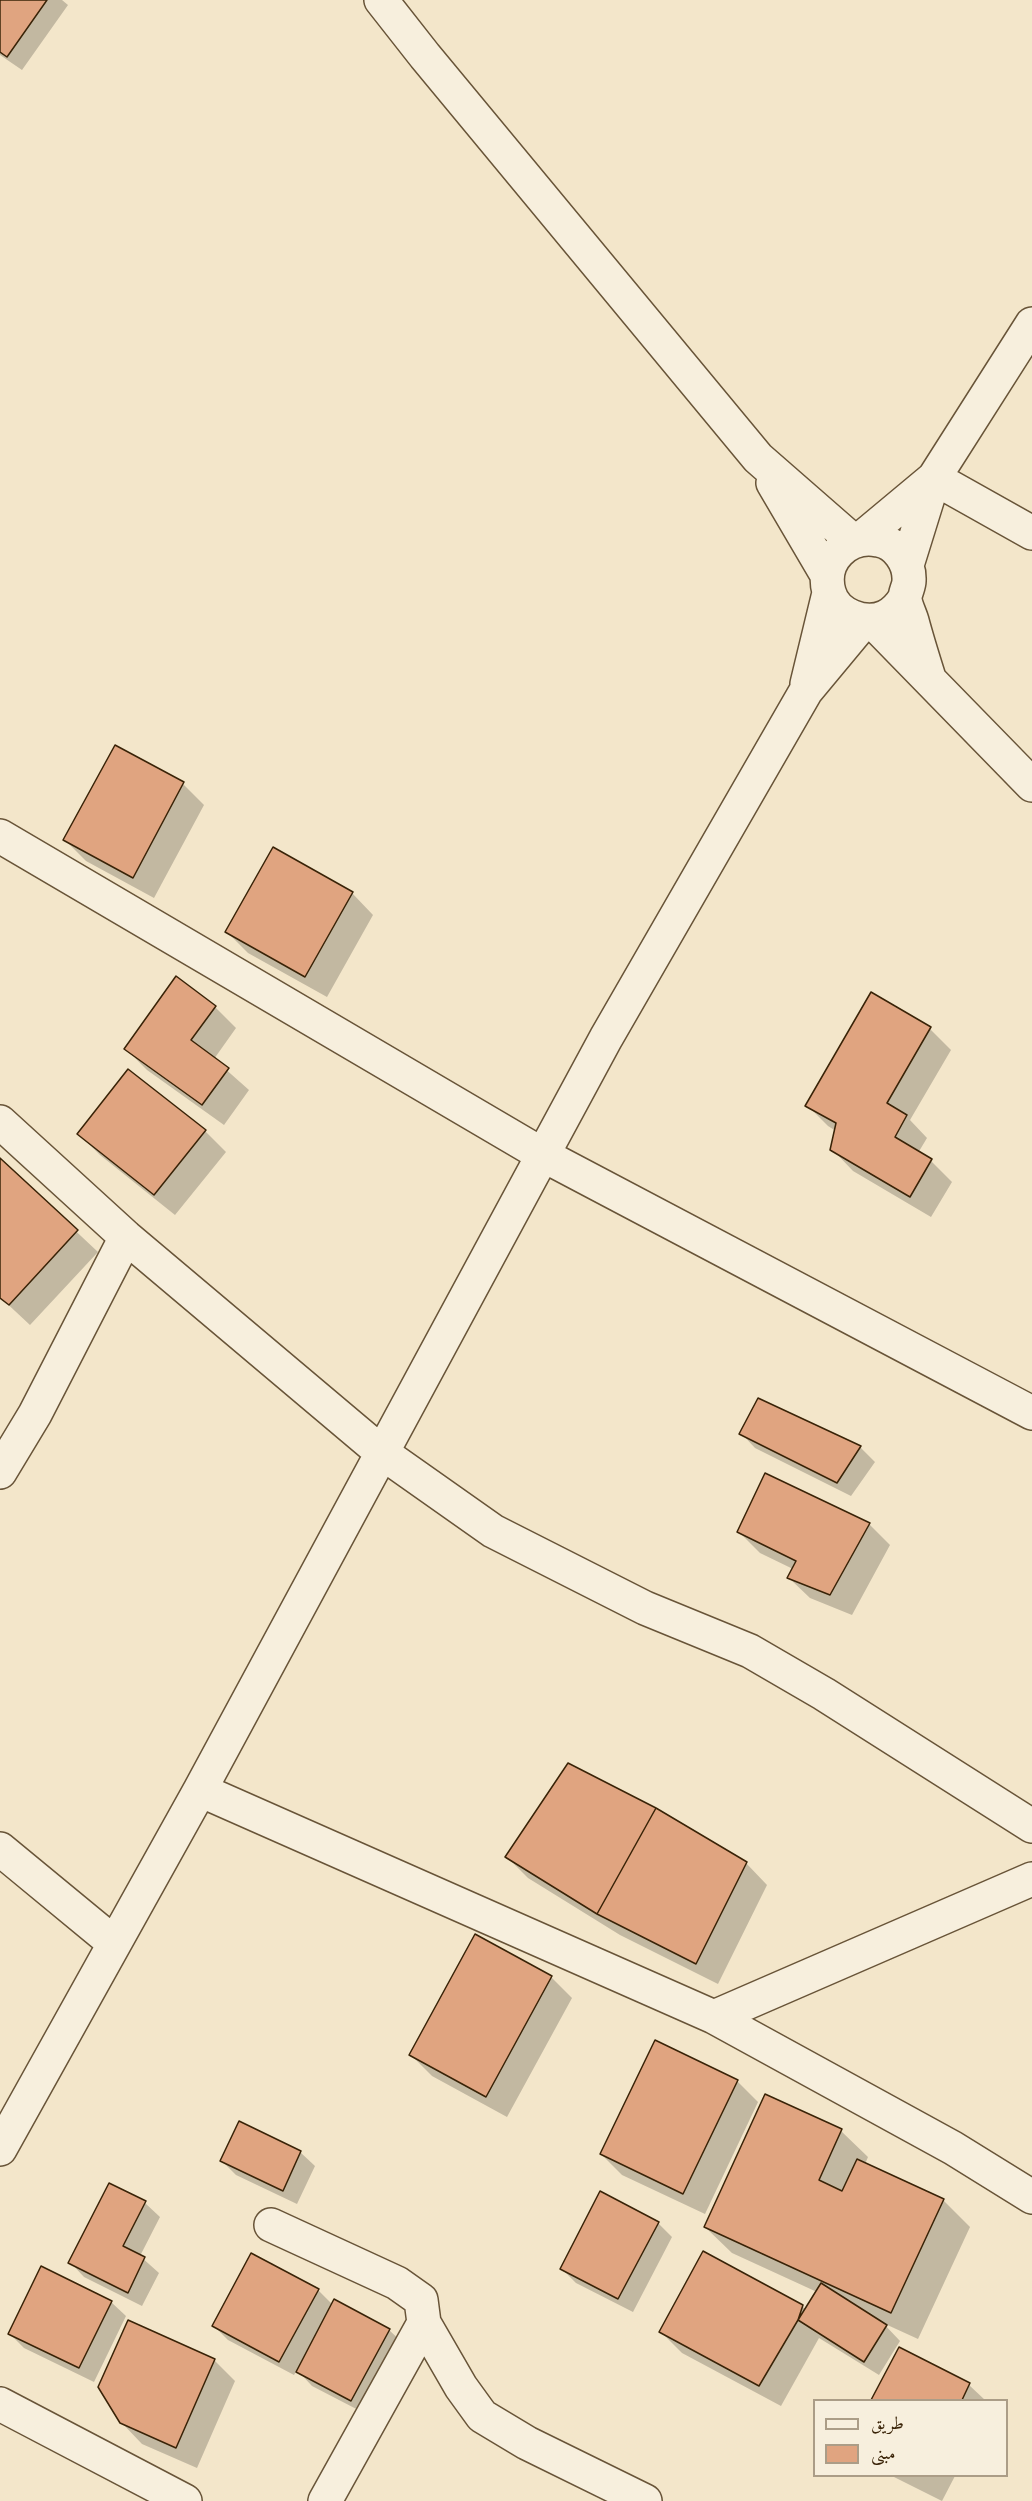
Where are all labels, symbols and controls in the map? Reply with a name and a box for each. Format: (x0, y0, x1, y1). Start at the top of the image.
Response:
legend (813, 2399, 1008, 2477)
text: طريق (871, 2415, 904, 2433)
text: مبنى (871, 2445, 896, 2463)

